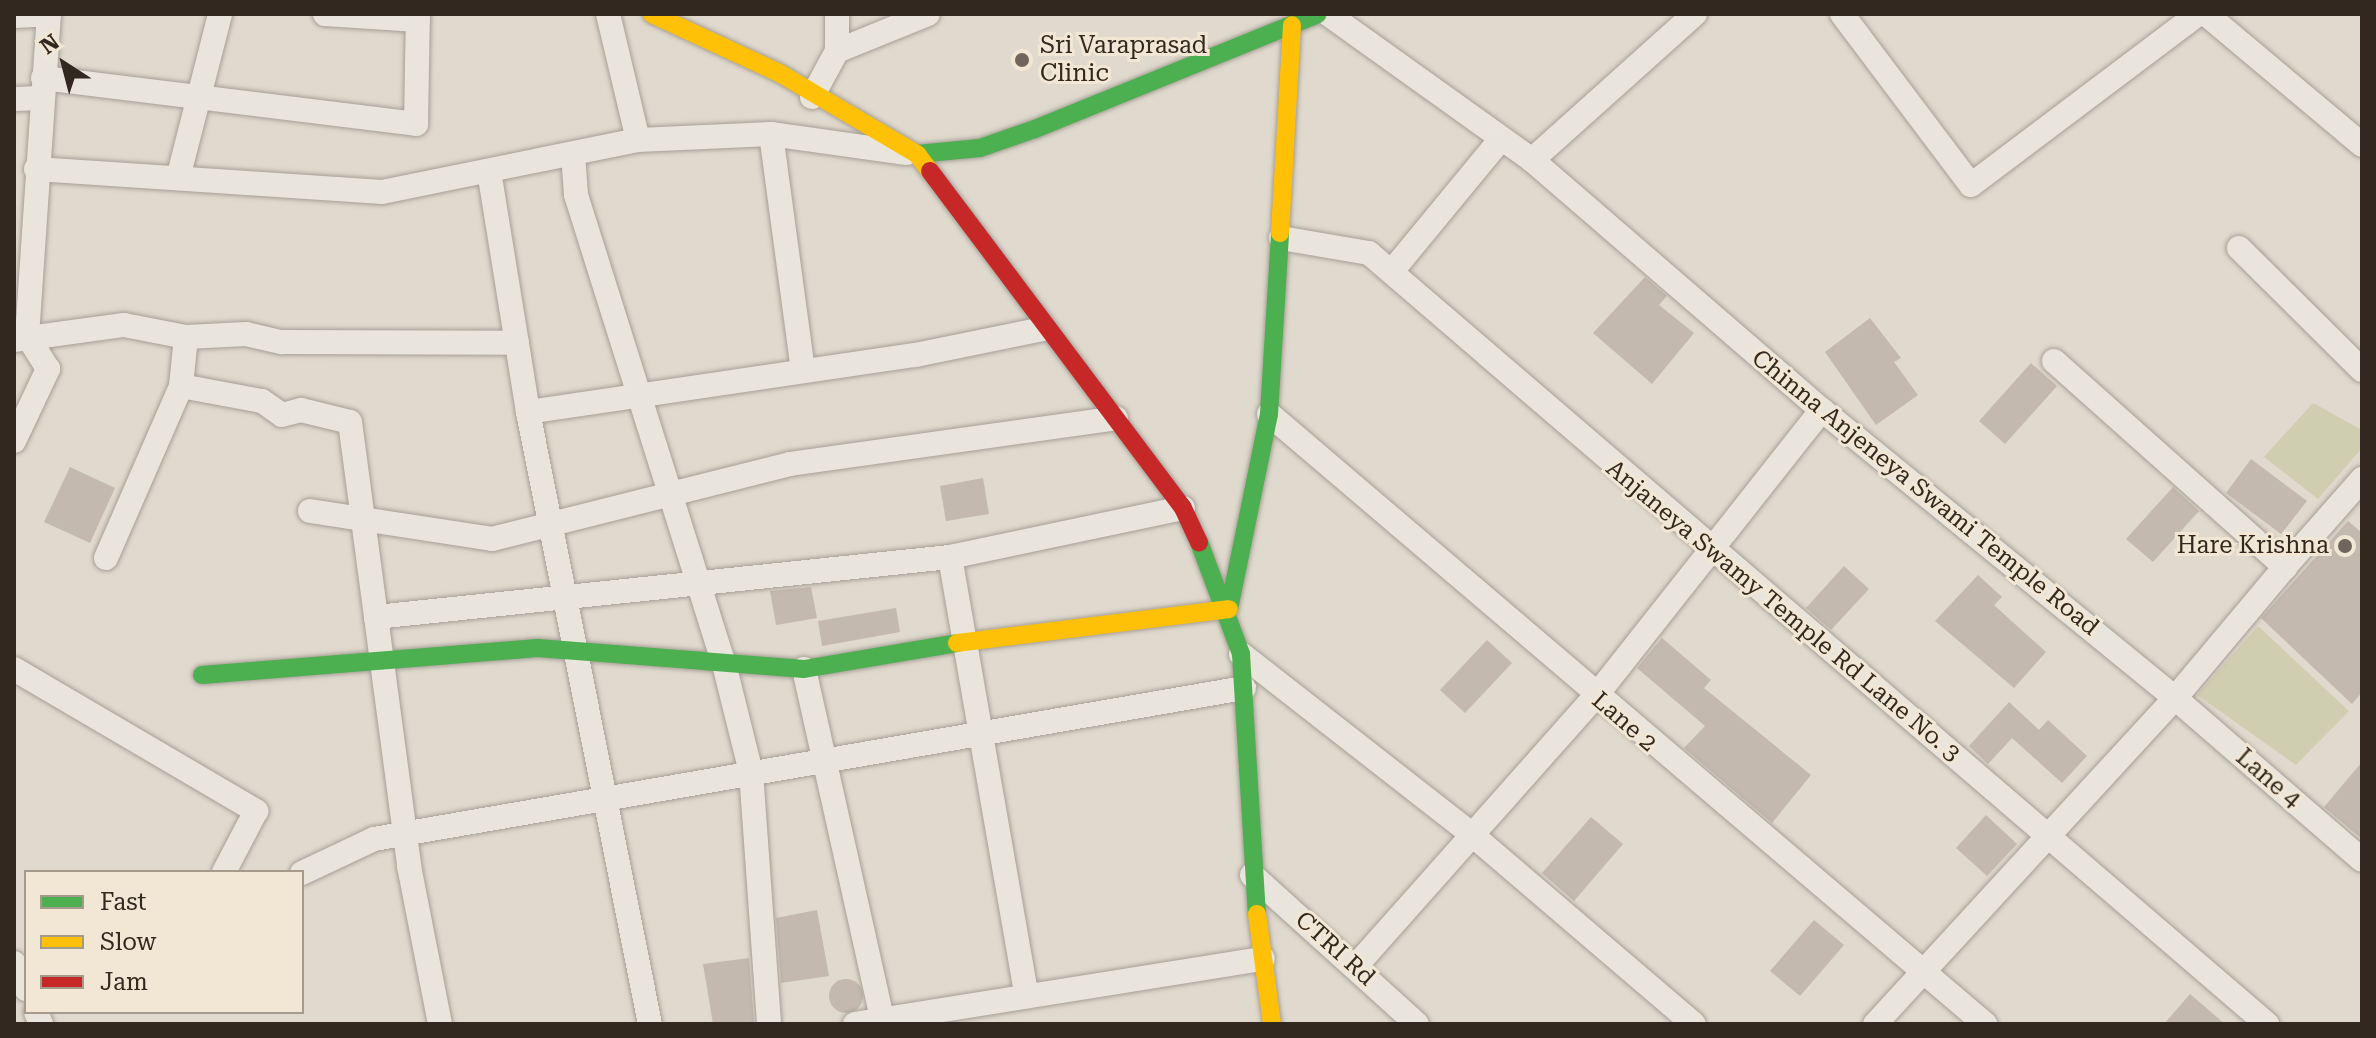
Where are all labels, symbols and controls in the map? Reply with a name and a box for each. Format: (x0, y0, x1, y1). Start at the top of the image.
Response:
north arrow (24, 24, 104, 104)
text: N (35, 29, 64, 59)
place label: Sri Varaprasad Clinic (1040, 32, 1207, 88)
marker: Sri Varaprasad Clinic (1011, 49, 1033, 71)
street label: Chinna Anjeneya Swami Temple Road (1746, 344, 2104, 642)
street label: Anjaneya Swamy Temple Rd Lane No. 3 (1600, 454, 1966, 768)
place label: Hare Krishna (2177, 532, 2329, 560)
marker: Hare Krishna (2336, 537, 2354, 555)
street label: Lane 2 (1586, 686, 1662, 758)
street label: Lane 4 (2230, 743, 2306, 815)
legend (24, 870, 304, 1014)
text: Fast (100, 888, 147, 916)
street label: CTRI Rd (1289, 906, 1381, 992)
text: Slow (100, 928, 156, 956)
text: Jam (100, 968, 148, 996)

